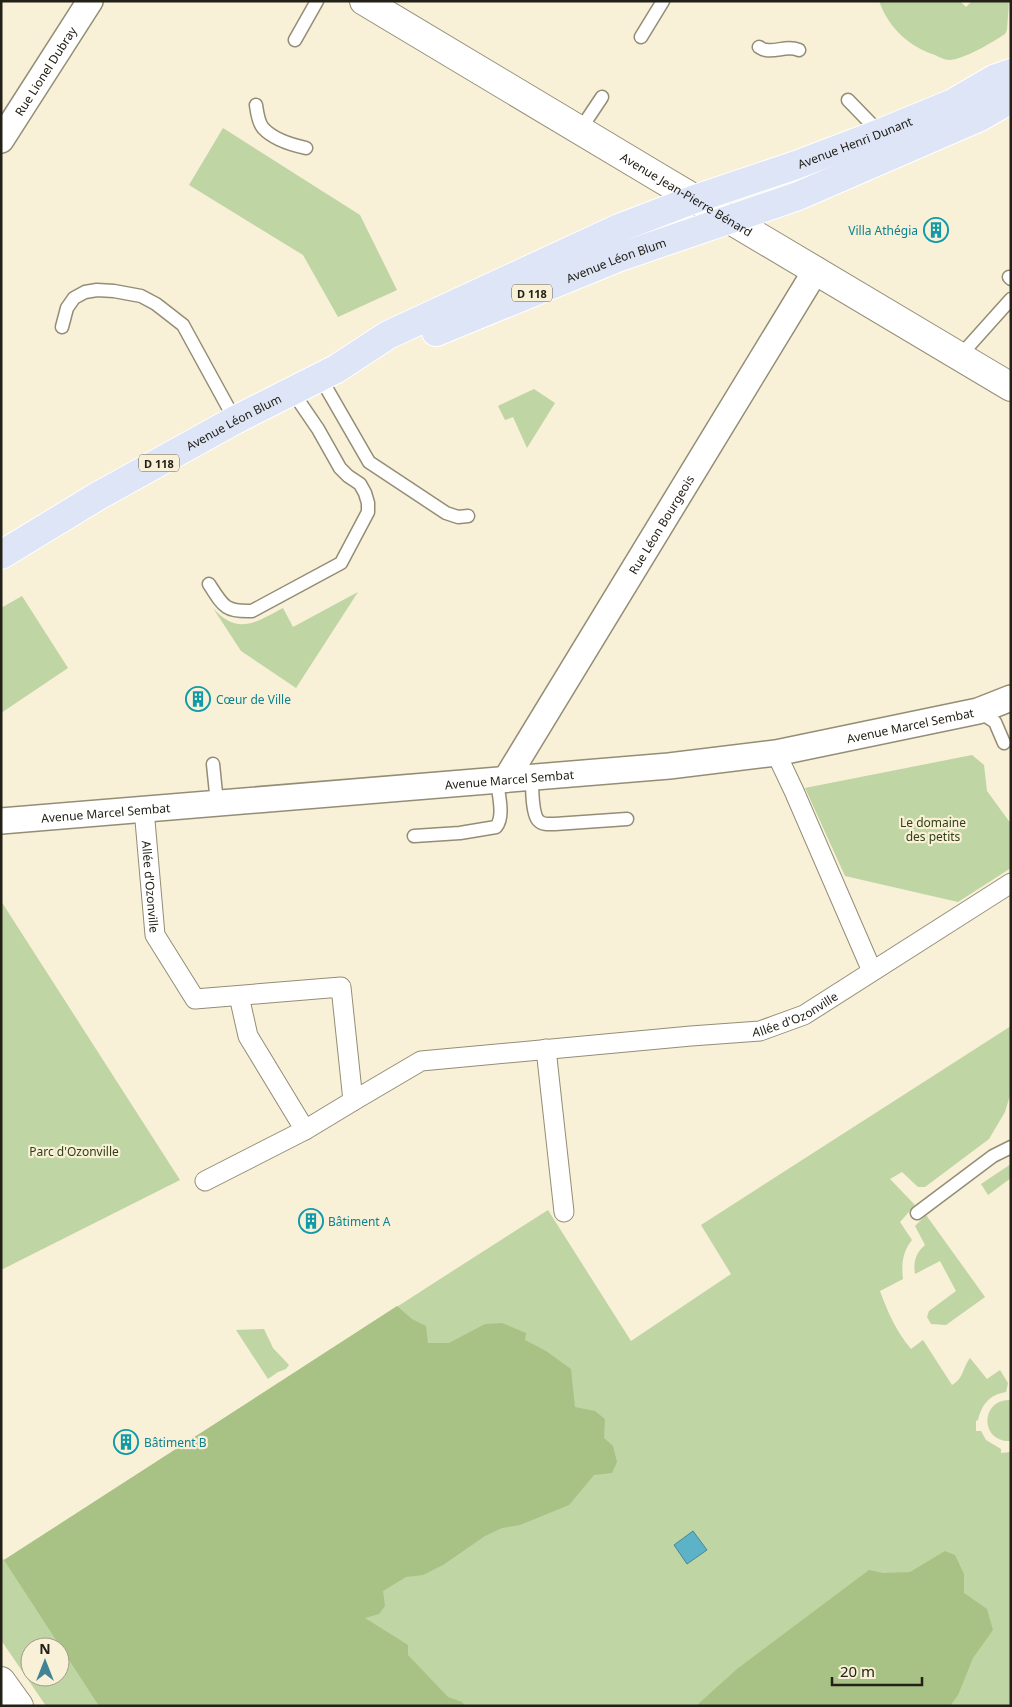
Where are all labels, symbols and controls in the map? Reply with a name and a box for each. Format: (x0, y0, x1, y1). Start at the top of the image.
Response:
street label: Rue Lionel Dubray (10, 22, 81, 119)
street label: Avenue Henri Dunant (795, 112, 915, 172)
street label: Avenue Jean-Pierre Bénard (618, 148, 756, 240)
building icon: Villa Athégia (923, 217, 949, 243)
place label: Villa Athégia (848, 222, 918, 239)
street label: Avenue Léon Blum (563, 233, 668, 286)
road number: D 118 (512, 284, 552, 302)
street label: Avenue Léon Blum (183, 390, 284, 454)
road number: D 118 (139, 454, 179, 472)
street label: Rue Léon Bourgeois (624, 471, 698, 577)
building icon: Cœur de Ville (185, 686, 211, 712)
place label: Cœur de Ville (216, 691, 291, 708)
street label: Avenue Marcel Sembat (845, 703, 976, 747)
street label: Avenue Marcel Sembat (444, 765, 575, 793)
street label: Avenue Marcel Sembat (40, 799, 172, 826)
park label: Le domaine des petits (900, 814, 966, 845)
street label: Allée d'Ozonville (138, 840, 163, 934)
street label: Allée d'Ozonville (752, 987, 841, 1040)
park label: Parc d'Ozonville (29, 1143, 119, 1160)
building icon: Bâtiment A (298, 1208, 324, 1234)
place label: Bâtiment A (328, 1213, 391, 1230)
building icon: Bâtiment B (113, 1429, 139, 1455)
place label: Bâtiment B (144, 1434, 207, 1451)
north arrow (20, 1637, 70, 1687)
text: N (39, 1639, 51, 1658)
scale bar (832, 1654, 922, 1686)
text: 20 m (840, 1661, 875, 1681)

